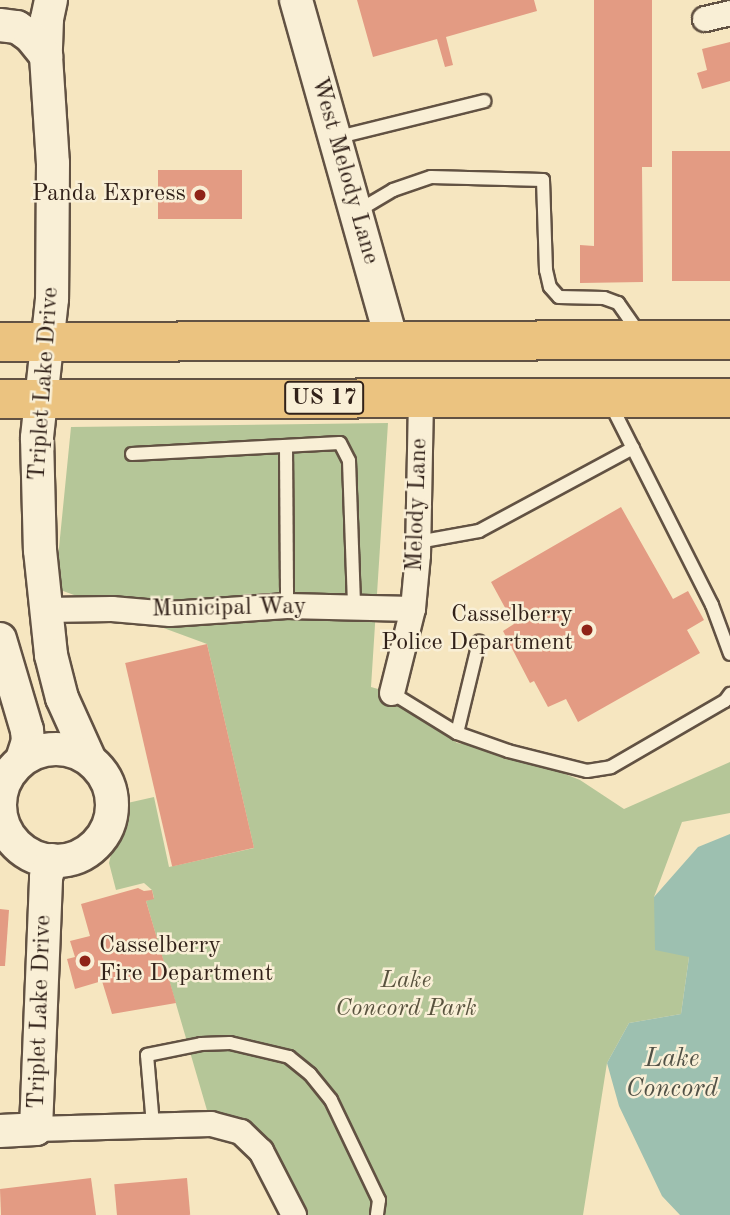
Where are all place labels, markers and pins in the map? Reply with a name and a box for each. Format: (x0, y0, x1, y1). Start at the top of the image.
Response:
place label: Panda Express (32, 181, 186, 209)
marker: Panda Express (192, 187, 208, 203)
place label: Casselberry Police Department (381, 602, 573, 658)
marker: Casselberry Police Department (579, 622, 595, 638)
place label: Casselberry Fire Department (99, 933, 273, 989)
marker: Casselberry Fire Department (77, 953, 93, 969)

